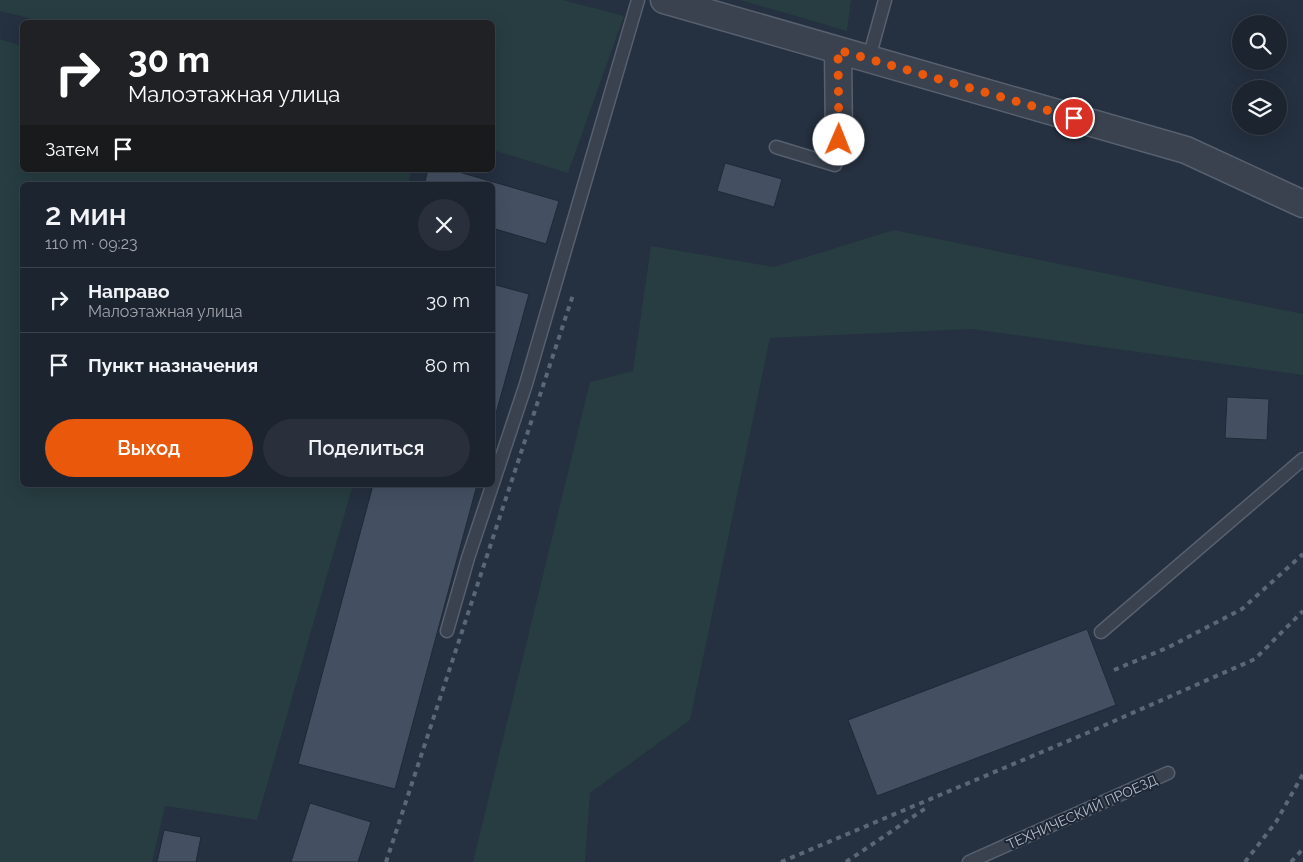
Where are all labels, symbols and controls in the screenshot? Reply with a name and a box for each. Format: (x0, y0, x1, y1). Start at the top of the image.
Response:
map controls (1232, 15, 1287, 135)
button: search (1232, 15, 1287, 70)
text: 30 m (128, 39, 210, 80)
icon: right (45, 40, 110, 105)
button: layers (1232, 80, 1287, 135)
text: Малоэтажная улица (128, 81, 340, 107)
pin (1053, 97, 1095, 139)
icon: arrive (1060, 104, 1088, 132)
position arrow (812, 113, 864, 165)
icon: arrive (109, 135, 137, 163)
text: Затем (45, 138, 99, 160)
text: 2 мин (45, 197, 127, 232)
button: close (418, 199, 470, 251)
text: 110 m · 09:23 (45, 234, 138, 253)
text: Направо (88, 280, 169, 302)
icon: right (45, 286, 73, 314)
text: 30 m (426, 289, 470, 311)
text: Малоэтажная улица (88, 302, 242, 321)
icon: arrive (45, 351, 73, 379)
text: Пункт назначения (88, 354, 258, 376)
text: 80 m (425, 354, 470, 376)
button: Выход (45, 419, 253, 477)
button: Поделиться (263, 419, 470, 477)
street label: ТЕХНИЧЕСКИЙ ПРОЕЗД (1004, 771, 1160, 853)

